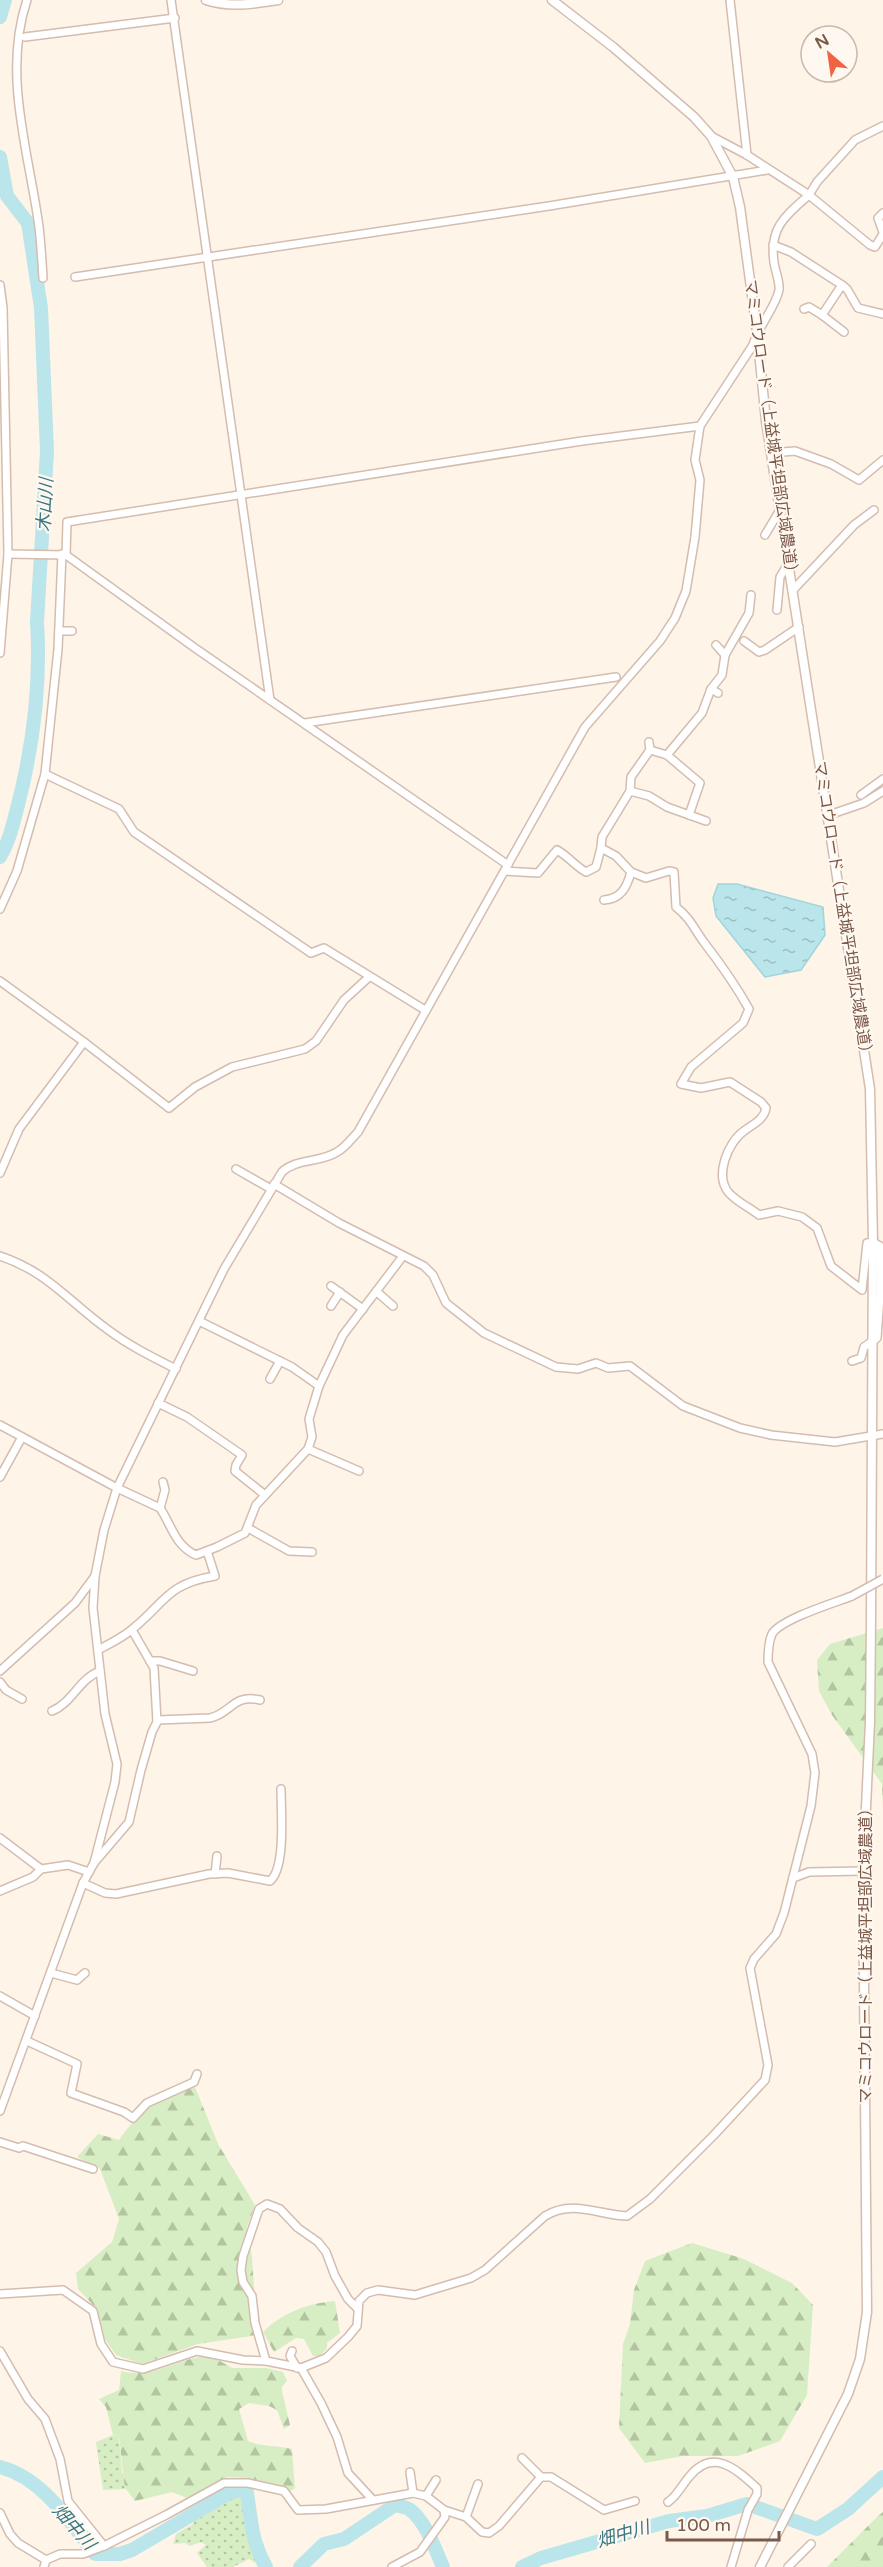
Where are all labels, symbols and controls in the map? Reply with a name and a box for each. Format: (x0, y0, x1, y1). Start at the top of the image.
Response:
north arrow (799, 24, 859, 84)
text: N (812, 30, 833, 54)
street label: マミコウロード（上益城平坦部広域農道） (740, 278, 802, 582)
water label: 木山川 (33, 475, 58, 533)
street label: マミコウロード（上益城平坦部広域農道） (809, 760, 877, 1062)
street label: マミコウロード（上益城平坦部広域農道） (856, 1800, 876, 2104)
water label: 畑中川 (48, 2500, 102, 2556)
scale bar (667, 2504, 780, 2542)
text: 100 m (676, 2514, 731, 2536)
water label: 畑中川 (594, 2515, 654, 2552)

